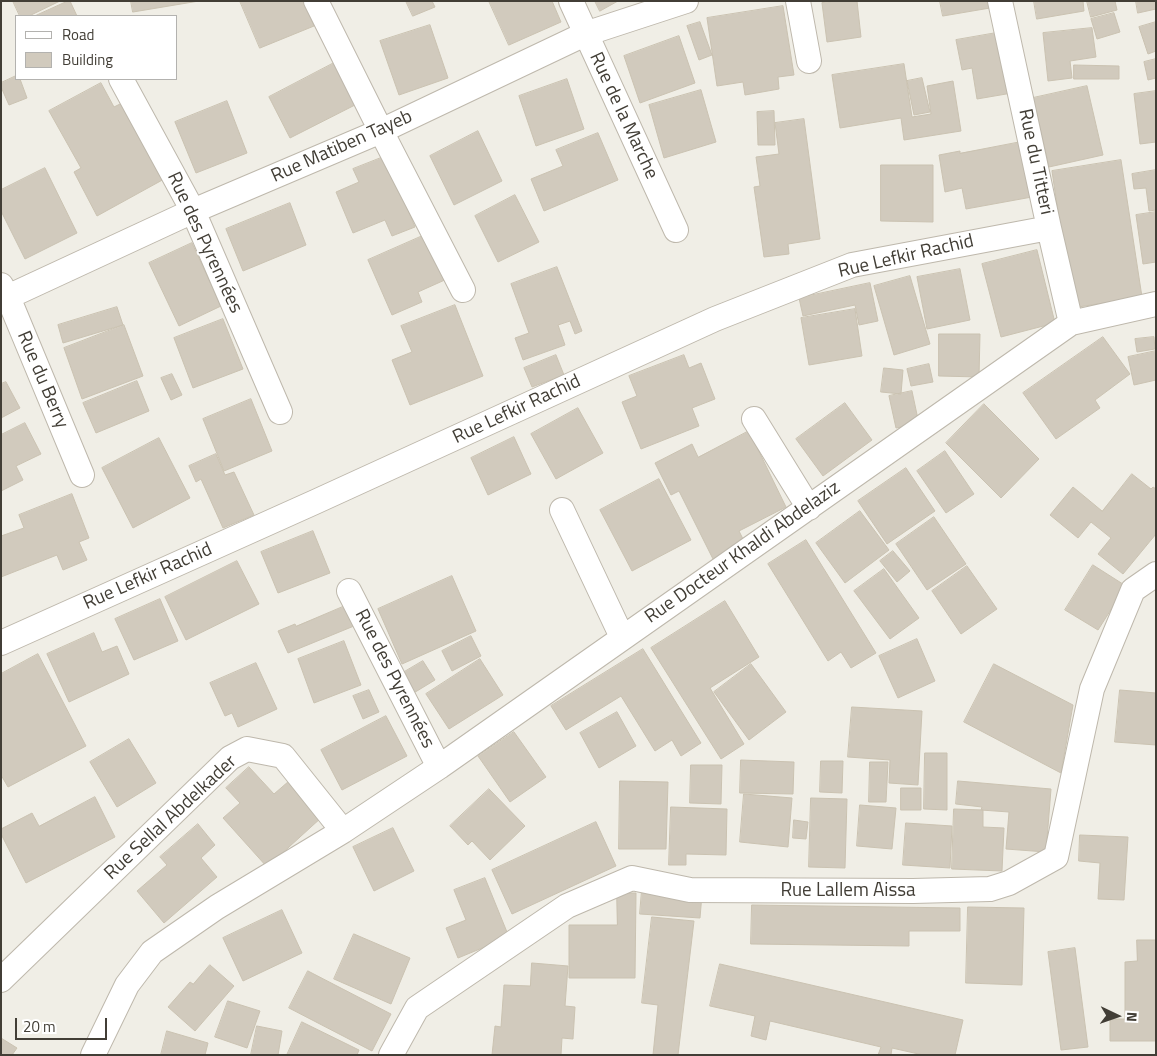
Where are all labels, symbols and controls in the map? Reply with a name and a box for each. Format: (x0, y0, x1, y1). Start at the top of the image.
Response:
legend (15, 15, 178, 80)
text: Road (62, 23, 94, 46)
text: Building (62, 48, 113, 71)
street label: Rue de la Marche (584, 49, 662, 183)
street label: Rue Matiben Tayeb (268, 106, 416, 188)
street label: Rue du Titteri (1013, 107, 1057, 217)
street label: Rue des Pyrennées (161, 169, 247, 317)
street label: Rue Lefkir Rachid (836, 230, 976, 284)
street label: Rue du Berry (11, 328, 73, 432)
street label: Rue Lefkir Rachid (449, 370, 585, 450)
street label: Rue Docteur Khaldi Abdelaziz (641, 477, 845, 629)
street label: Rue Lefkir Rachid (80, 538, 216, 616)
street label: Rue des Pyrennées (349, 606, 439, 752)
street label: Rue Sellal Abdelkader (100, 751, 242, 885)
street label: Rue Lallem Aissa (780, 880, 916, 902)
north arrow (1092, 991, 1142, 1041)
scale bar (18, 1008, 110, 1040)
text: N (1122, 1011, 1143, 1022)
text: 20 m (23, 1015, 56, 1038)

